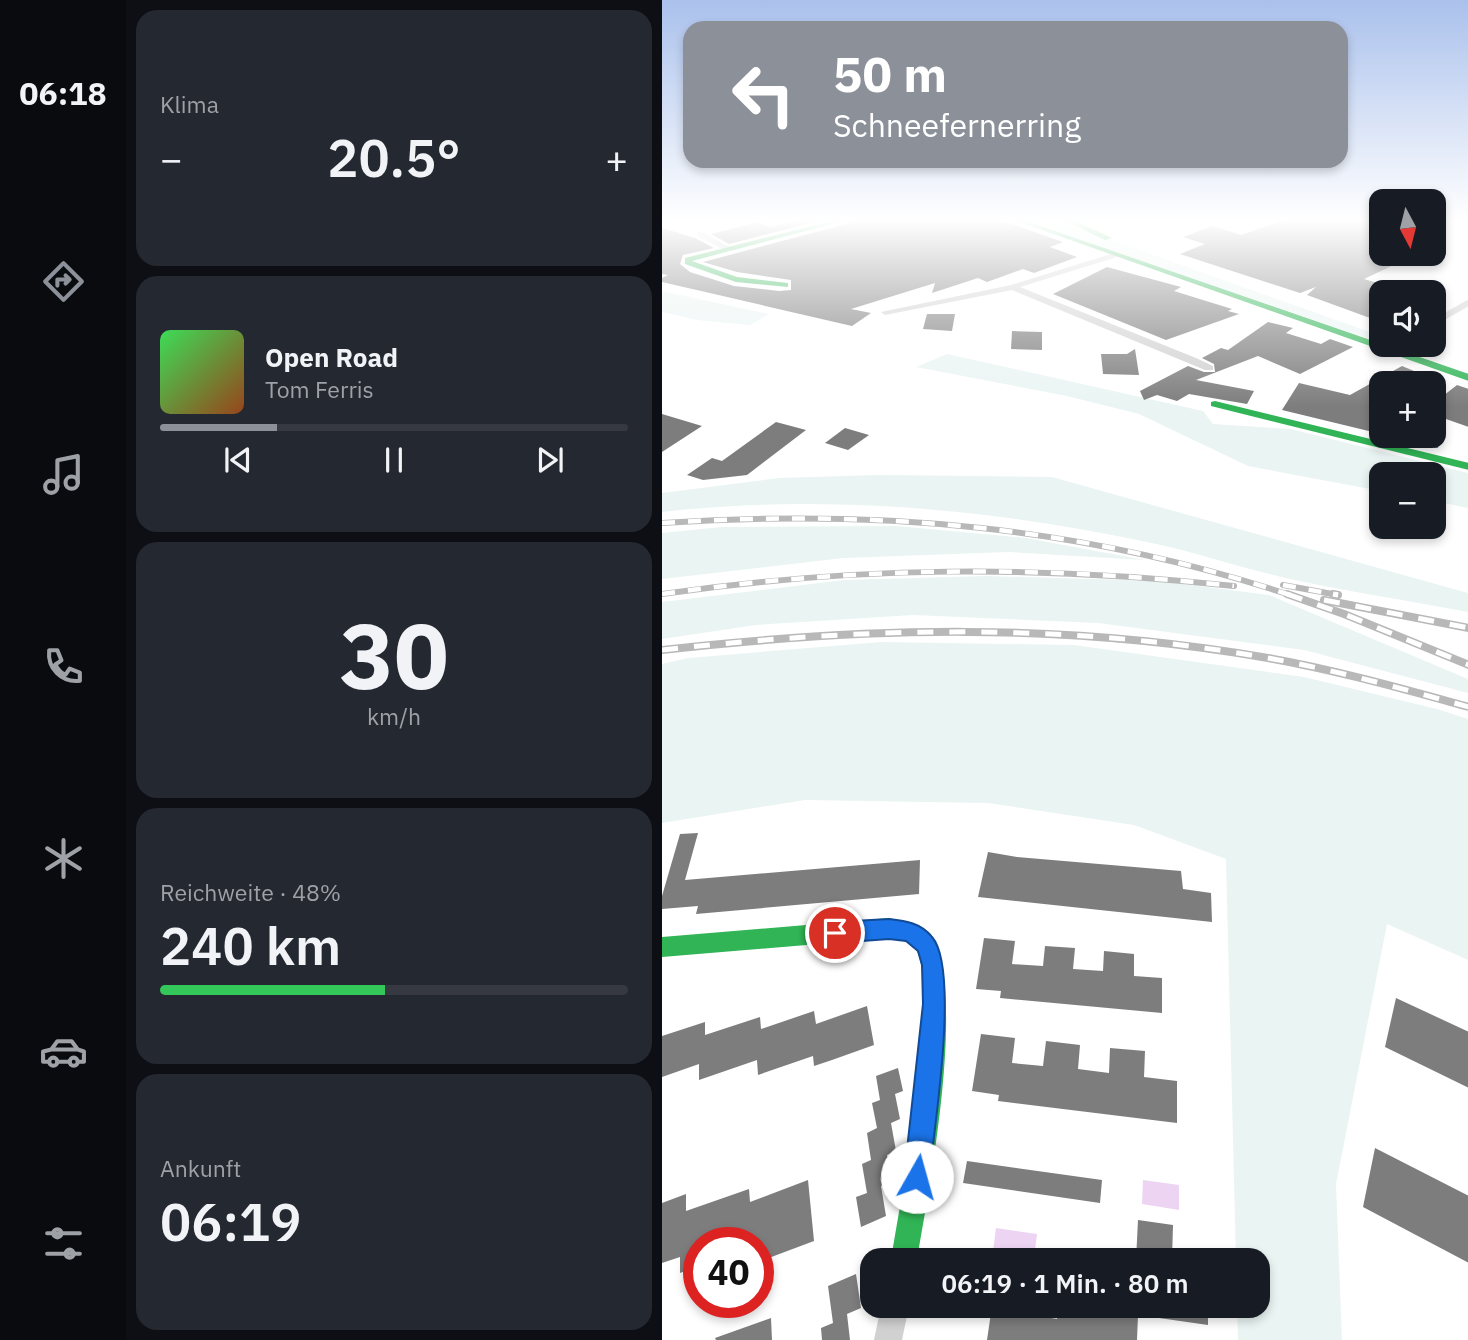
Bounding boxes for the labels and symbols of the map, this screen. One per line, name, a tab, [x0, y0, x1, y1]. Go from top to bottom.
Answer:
north arrow	[1369, 189, 1446, 266]
pin	[805, 903, 865, 963]
position arrow	[880, 1140, 954, 1214]
speed limit sign: 40	[683, 1227, 774, 1318]

